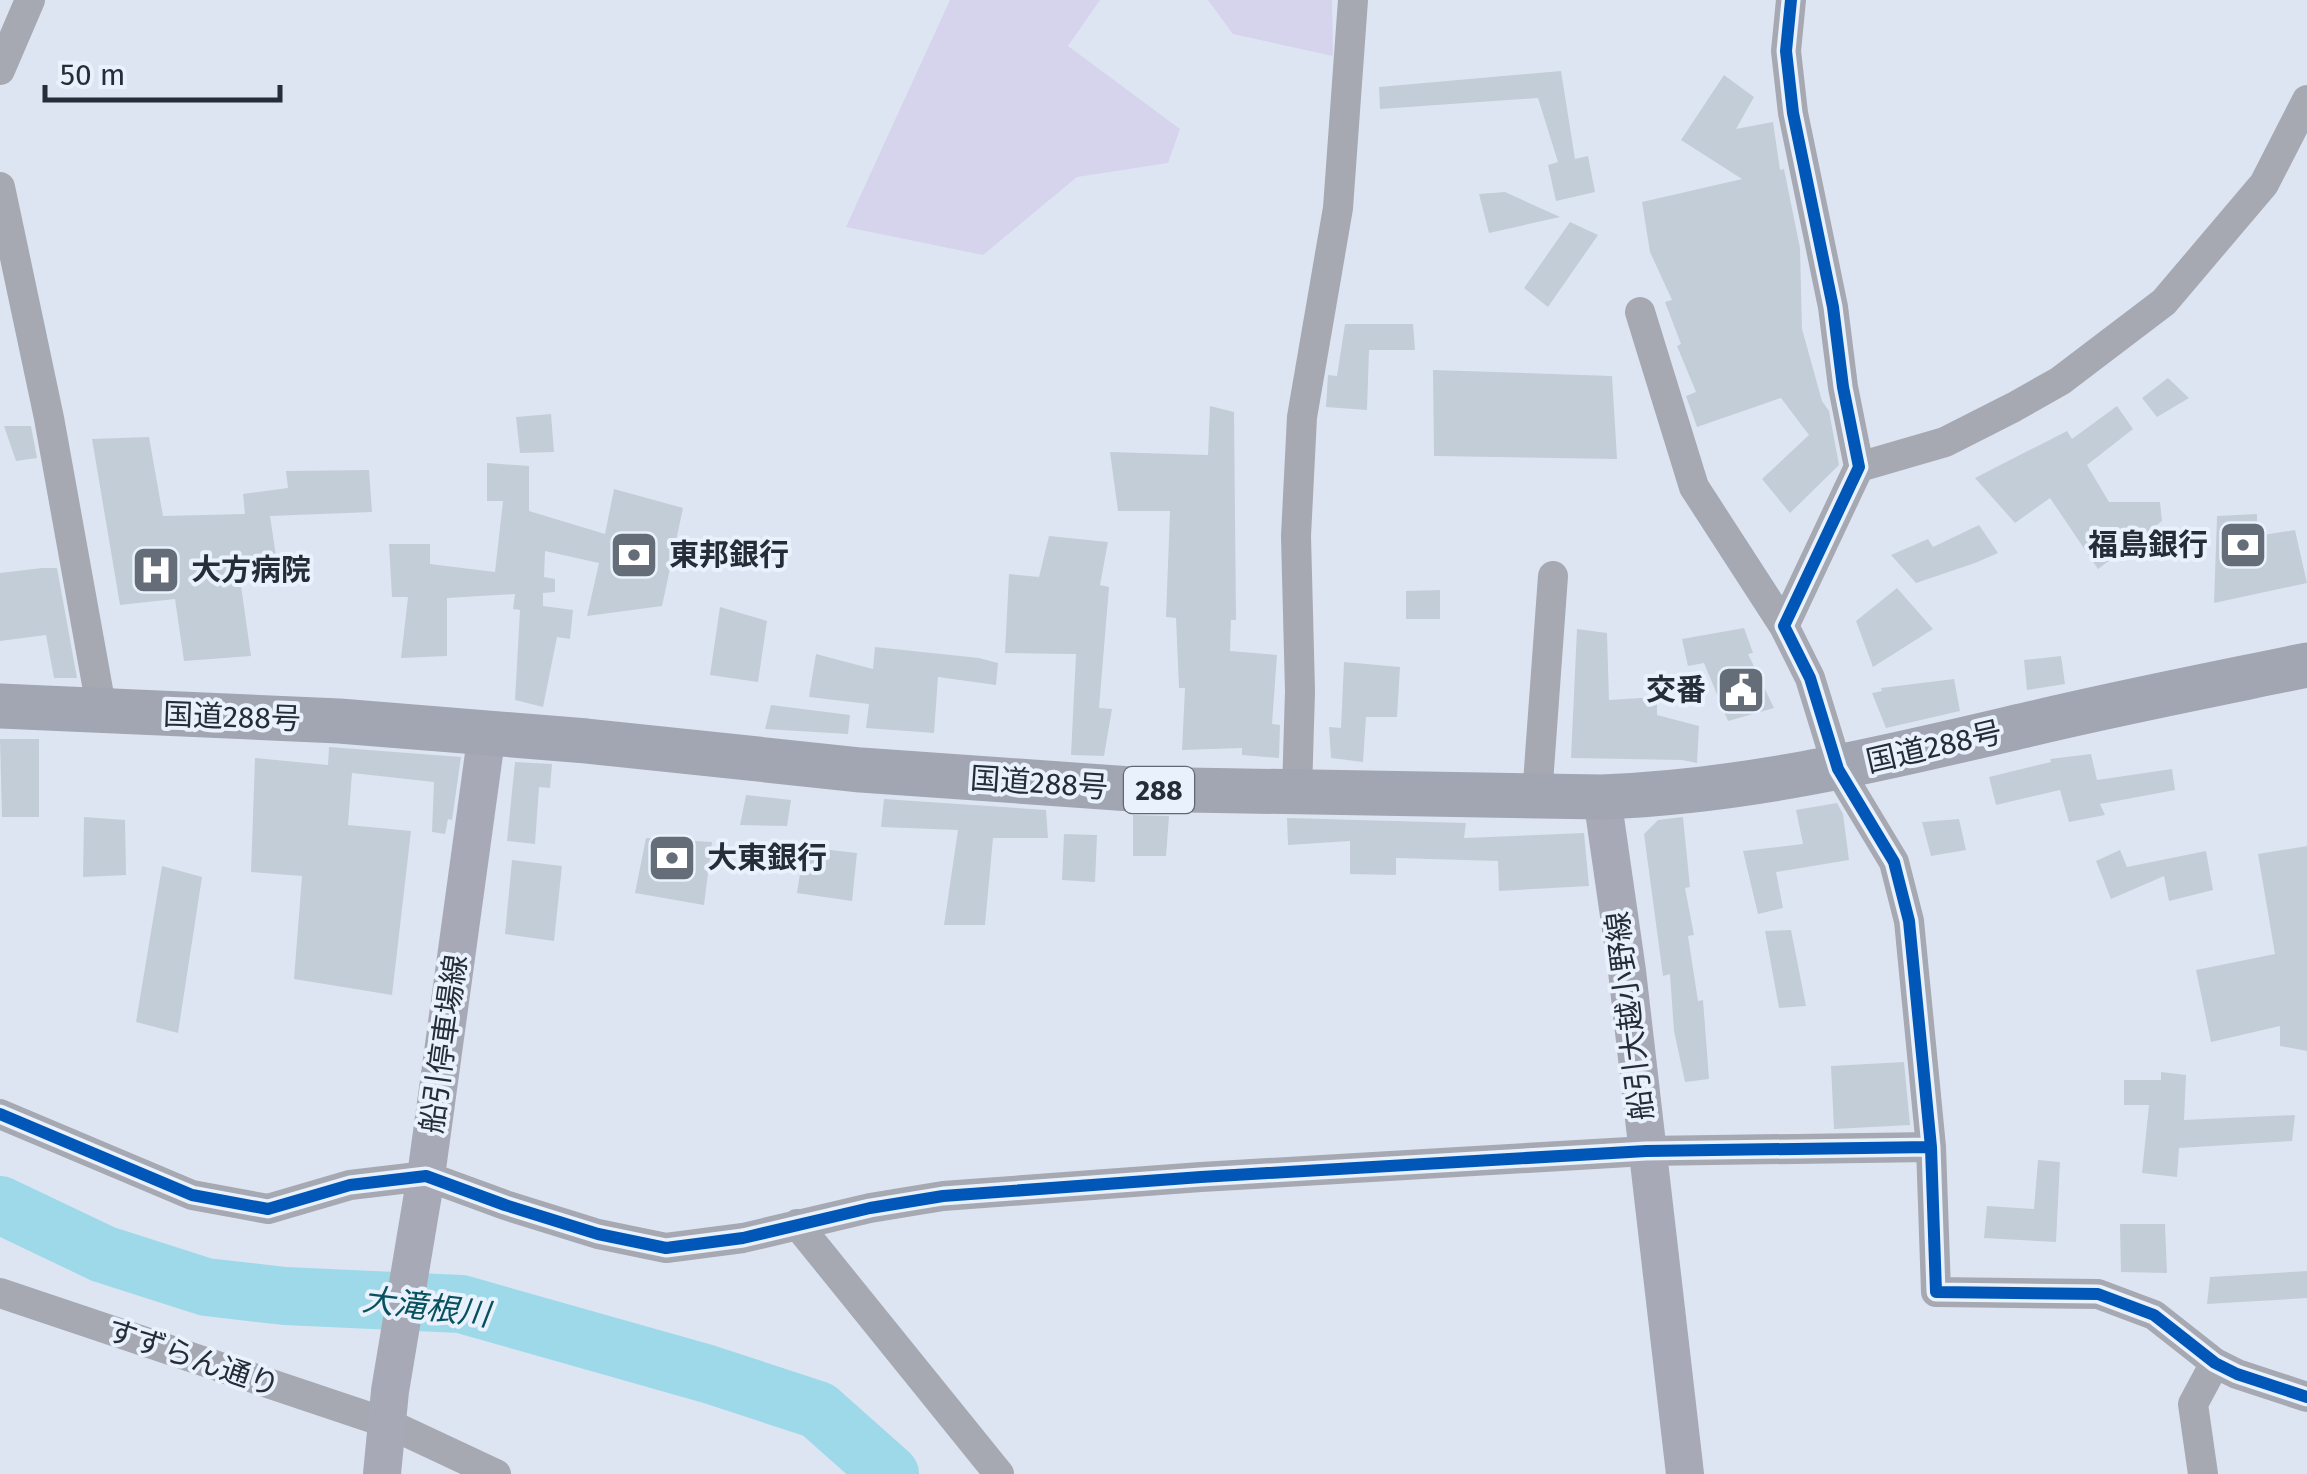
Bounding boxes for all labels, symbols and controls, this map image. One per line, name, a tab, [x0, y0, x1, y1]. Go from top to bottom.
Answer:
scale bar	[45, 40, 280, 102]
text: 50 m	[60, 57, 125, 93]
bank icon: 福島銀行	[2217, 519, 2269, 571]
place label: 福島銀行	[2088, 527, 2208, 563]
bank icon: 東邦銀行	[608, 529, 660, 581]
place label: 東邦銀行	[669, 537, 789, 573]
hospital icon: 大方病院	[130, 544, 182, 596]
place label: 大方病院	[191, 552, 311, 588]
public building icon: 交番	[1715, 664, 1767, 716]
place label: 交番	[1646, 672, 1706, 708]
street label: 国道288号	[162, 697, 302, 737]
street label: 国道288号	[1863, 714, 2005, 780]
street label: 国道288号	[969, 760, 1109, 806]
road number: 288	[1124, 767, 1194, 813]
bank icon: 大東銀行	[646, 832, 698, 884]
place label: 大東銀行	[707, 840, 827, 876]
street label: 船引大越小野線	[1599, 910, 1661, 1122]
street label: 船引停車場線	[414, 952, 474, 1136]
water label: 大滝根川	[360, 1280, 495, 1334]
street label: すずらん通り	[102, 1312, 284, 1404]

